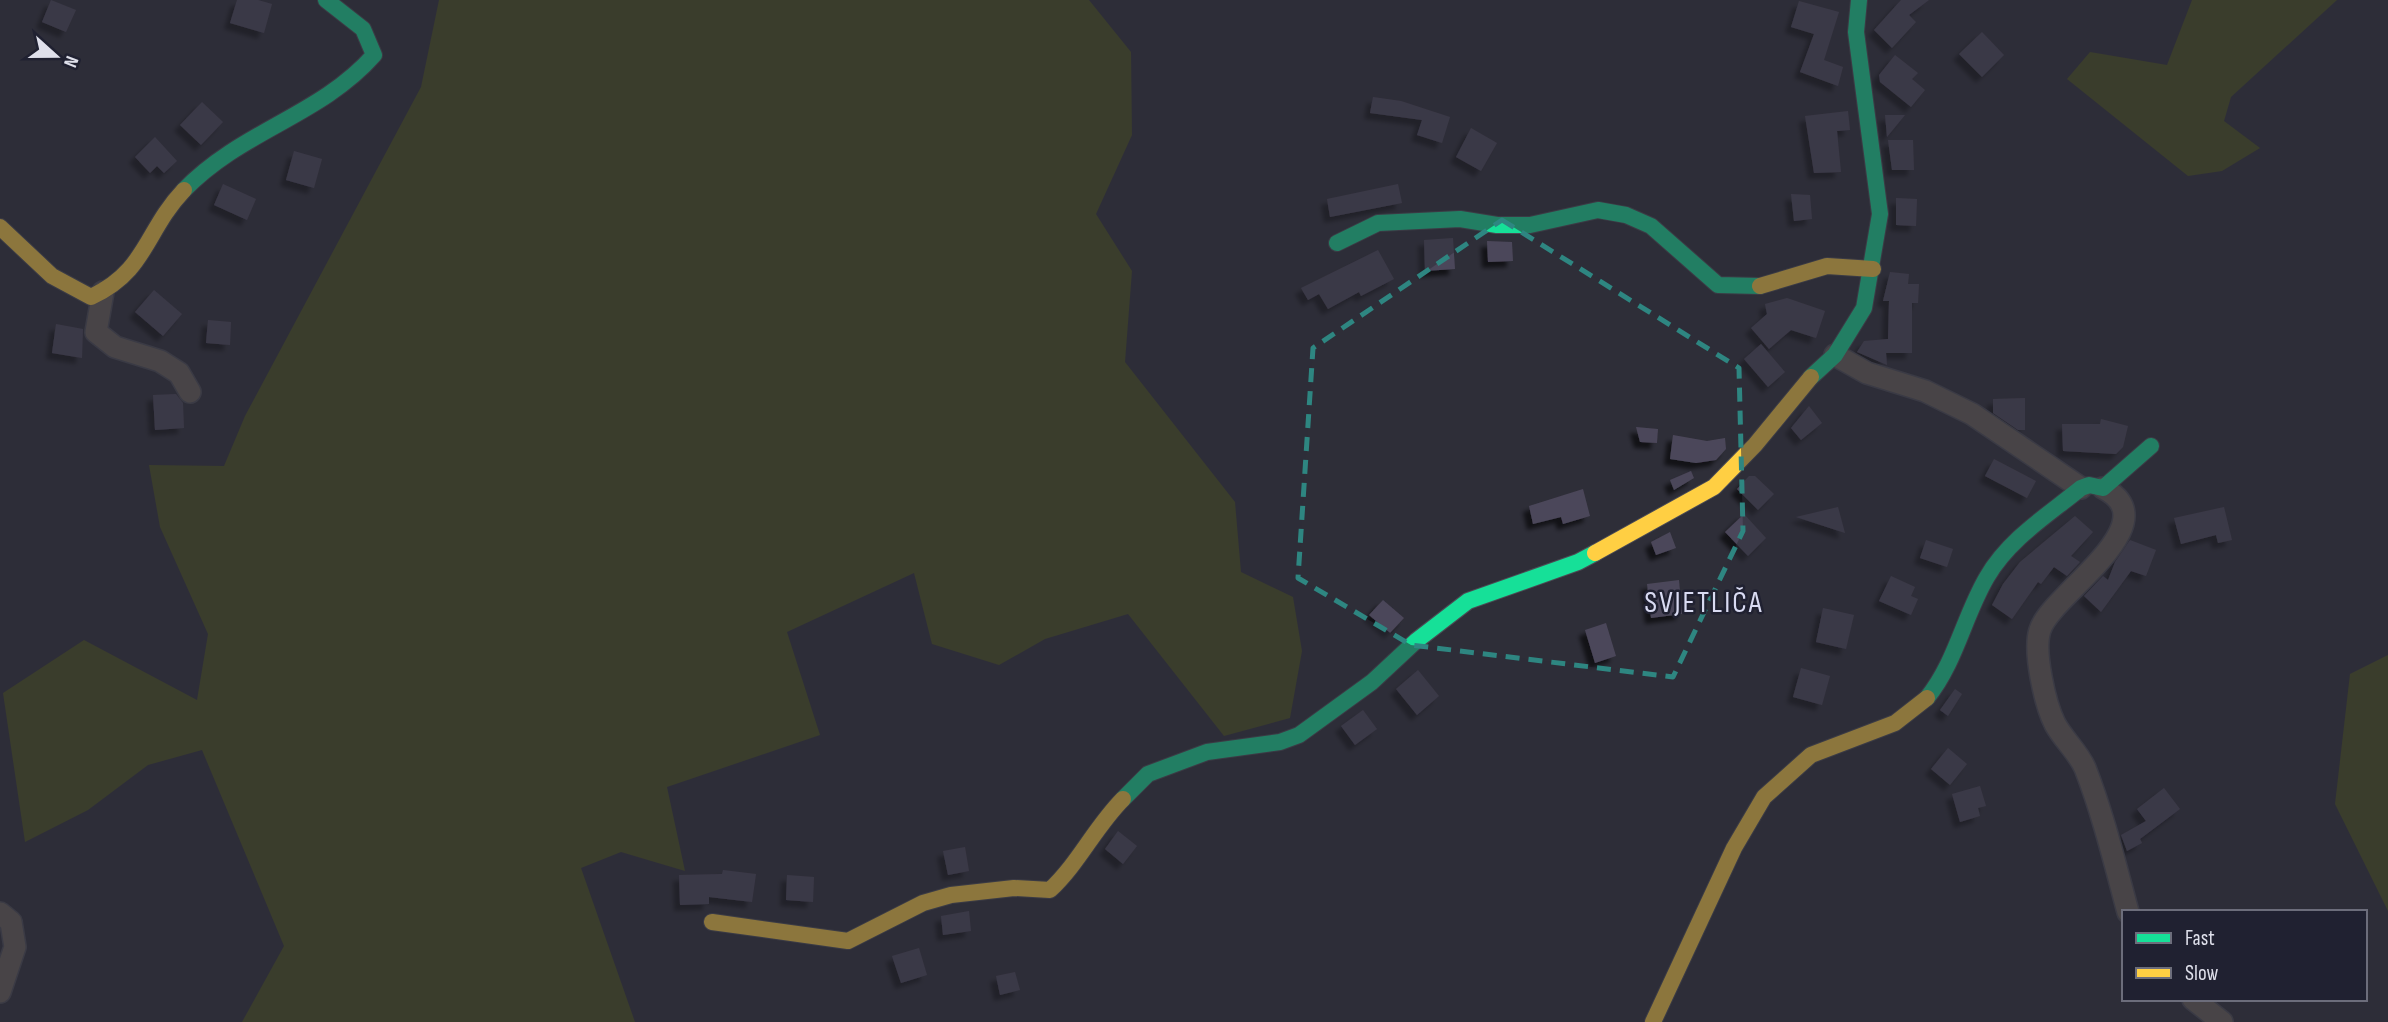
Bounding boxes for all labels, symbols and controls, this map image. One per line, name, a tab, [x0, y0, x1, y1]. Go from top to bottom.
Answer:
north arrow	[21, 21, 91, 91]
text: N	[58, 53, 83, 70]
district label: SVJETLIČA	[1644, 585, 1764, 621]
legend	[2122, 910, 2367, 1001]
text: Fast	[2185, 926, 2215, 951]
text: Slow	[2185, 961, 2219, 986]

